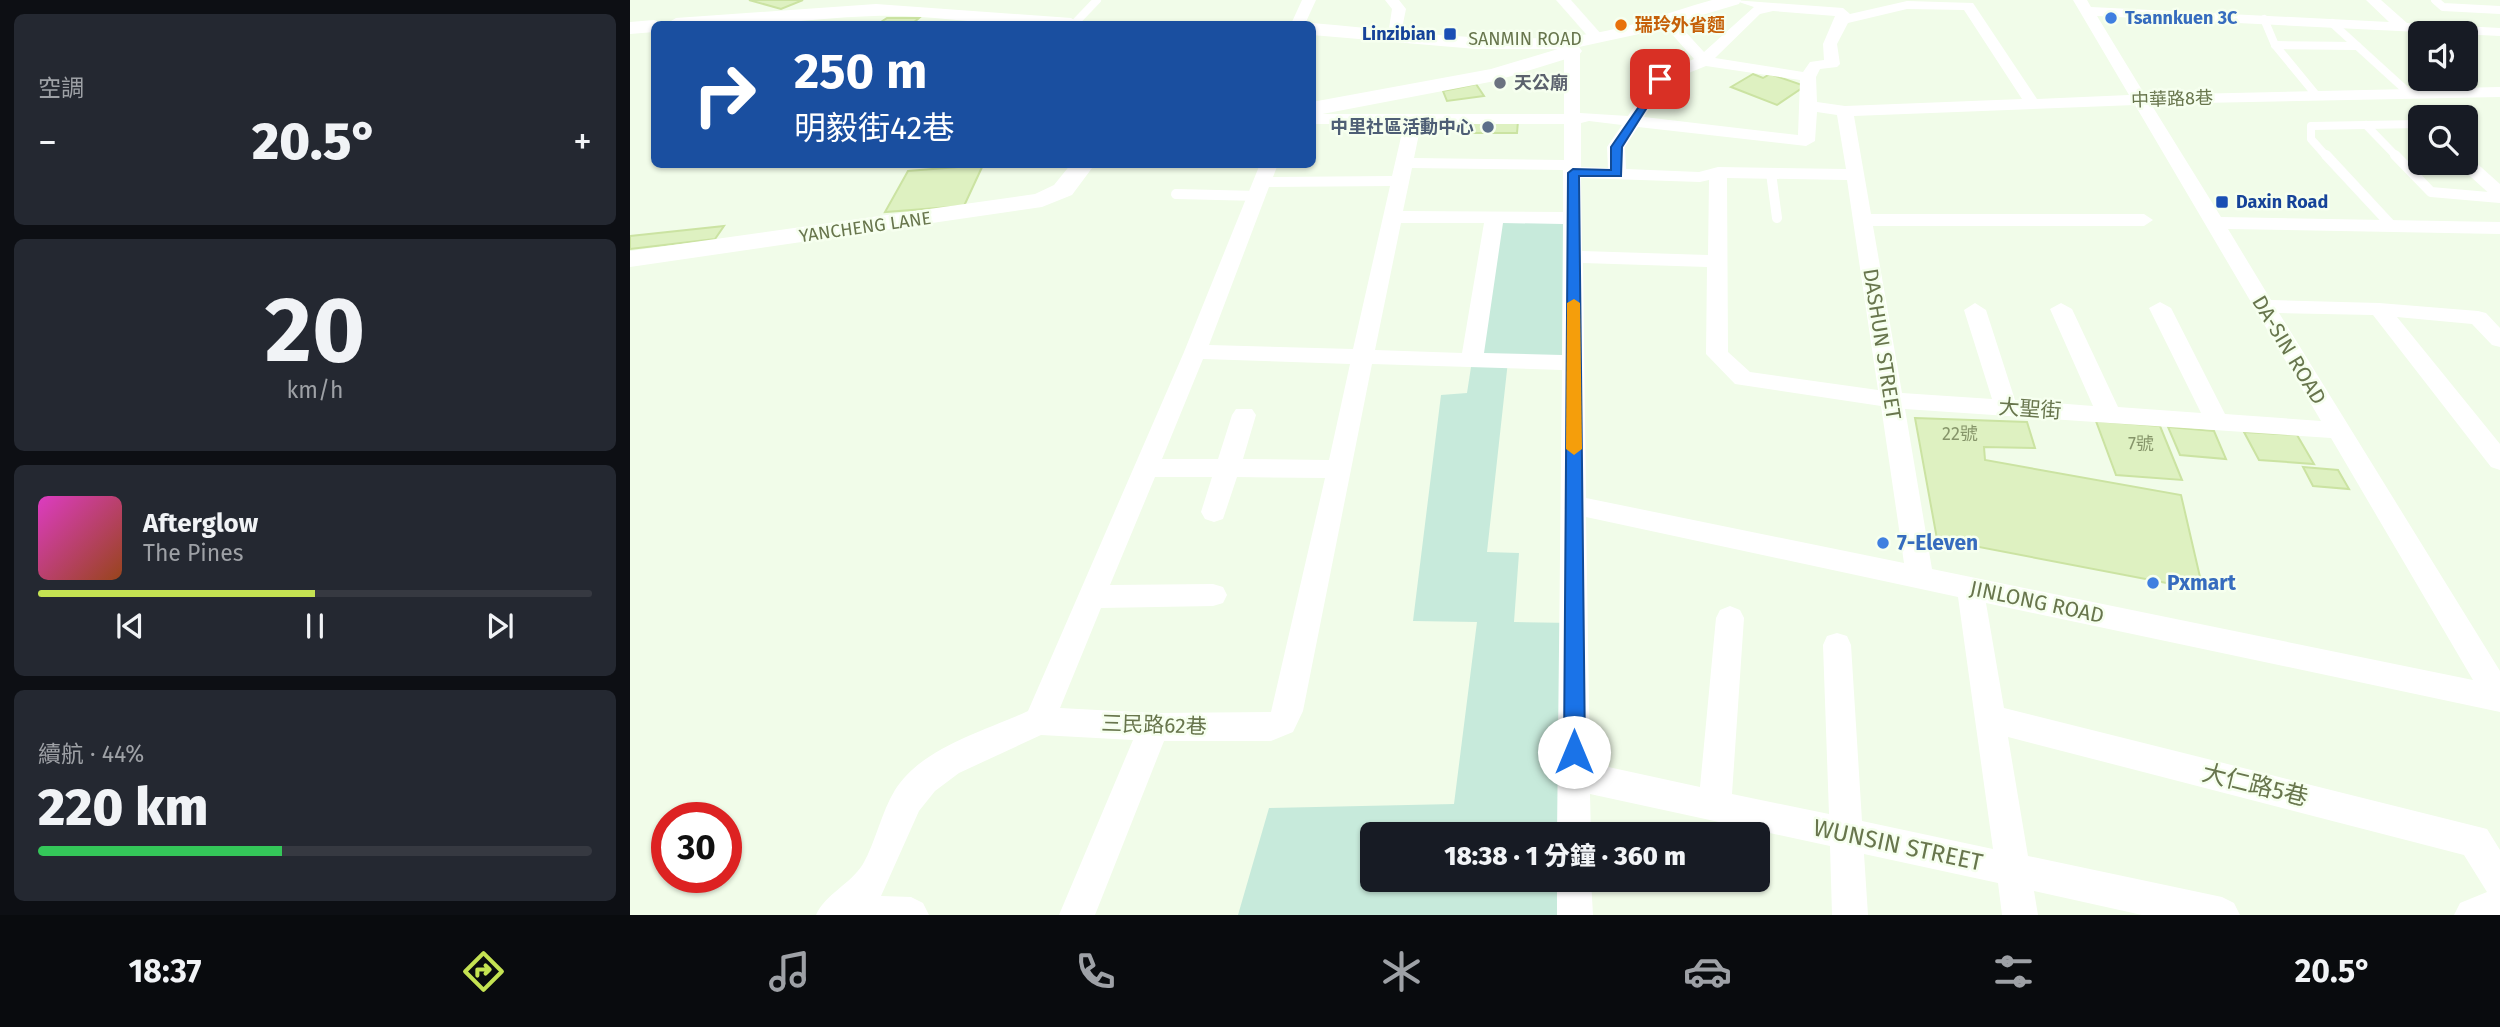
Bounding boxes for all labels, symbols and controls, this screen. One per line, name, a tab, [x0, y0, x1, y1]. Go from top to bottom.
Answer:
place label: Tsannkuen 3C	[2125, 7, 2238, 29]
marker: Tsannkuen 3C	[2103, 10, 2119, 26]
place label: 瑞玲外省麵	[1635, 14, 1725, 36]
marker: 瑞玲外省麵	[1613, 17, 1629, 33]
map controls	[2408, 21, 2478, 175]
button: sound	[2408, 21, 2478, 91]
place label: Linzibian	[1362, 23, 1436, 45]
marker: Linzibian	[1442, 26, 1458, 42]
street label: SANMIN ROAD	[1468, 28, 1582, 50]
text: 250 m	[794, 42, 927, 101]
icon: right	[679, 49, 770, 140]
pin	[1630, 49, 1690, 109]
icon: arrive	[1641, 60, 1679, 98]
place label: 天公廟	[1514, 72, 1568, 94]
text: 空調	[38, 74, 84, 102]
marker: 天公廟	[1492, 75, 1508, 91]
street label: 中華路8巷	[2131, 87, 2213, 111]
button: search	[2408, 105, 2478, 175]
text: 明毅街42巷	[794, 109, 954, 147]
text: 20.5°	[252, 110, 378, 173]
place label: 中里社區活動中心	[1330, 116, 1474, 138]
text: −	[38, 119, 57, 165]
text: +	[573, 119, 592, 165]
marker: 中里社區活動中心	[1480, 119, 1496, 135]
place label: Daxin Road	[2236, 191, 2328, 213]
marker: Daxin Road	[2214, 194, 2230, 210]
street label: YANCHENG LANE	[798, 207, 932, 247]
street label: DASHUN STREET	[1857, 267, 1907, 422]
text: 20	[265, 276, 365, 385]
street label: DA-SIN ROAD	[2246, 291, 2332, 409]
text: km/h	[287, 376, 343, 404]
street label: 大聖街	[1998, 394, 2062, 424]
house number: 22號	[1942, 423, 1978, 445]
house number: 7號	[2128, 433, 2154, 455]
text: Afterglow	[143, 508, 258, 539]
place label: 7-Eleven	[1897, 530, 1978, 556]
marker: 7-Eleven	[1875, 535, 1891, 551]
text: The Pines	[143, 539, 244, 567]
place label: Pxmart	[2167, 570, 2237, 596]
street label: JINLONG ROAD	[1968, 575, 2106, 629]
marker: Pxmart	[2145, 575, 2161, 591]
icon: previous	[111, 607, 149, 645]
icon: pause	[296, 607, 334, 645]
icon: next	[481, 607, 519, 645]
street label: 三民路62巷	[1101, 710, 1207, 740]
position arrow	[1537, 715, 1611, 789]
text: 續航 · 44%	[38, 740, 144, 768]
street label: 大仁路5巷	[2199, 758, 2311, 812]
text: 220 km	[38, 776, 208, 839]
speed limit sign: 30	[651, 802, 742, 893]
street label: WUNSIN STREET	[1811, 813, 1986, 877]
text: 18:38 · 1 分鐘 · 360 m	[1444, 841, 1686, 872]
icon: directions	[459, 947, 508, 996]
icon: music	[765, 947, 814, 996]
icon: phone	[1071, 947, 1120, 996]
icon: climate	[1377, 947, 1426, 996]
icon: car	[1683, 947, 1732, 996]
icon: filters	[1989, 947, 2038, 996]
text: 18:37	[129, 952, 202, 990]
text: 20.5°	[2295, 952, 2371, 990]

